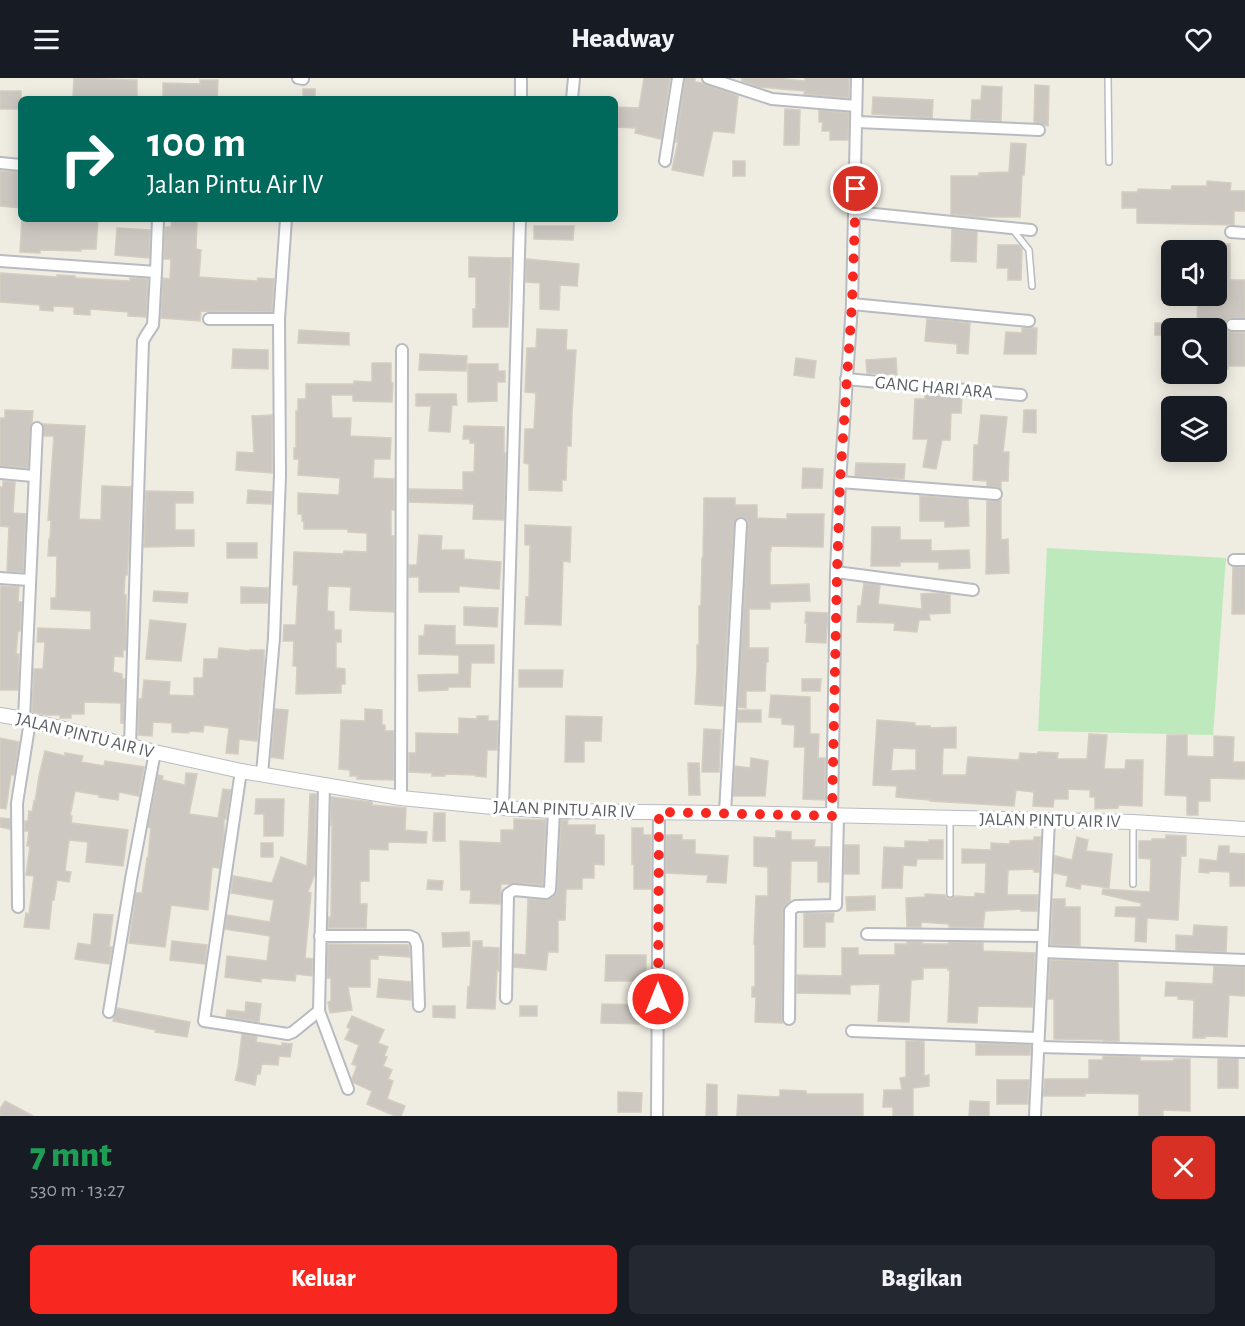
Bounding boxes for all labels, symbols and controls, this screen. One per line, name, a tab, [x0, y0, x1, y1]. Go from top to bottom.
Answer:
icon: menu	[30, 23, 63, 56]
icon: heart	[1182, 23, 1215, 56]
text: Headway	[571, 25, 674, 52]
icon: right	[48, 120, 126, 198]
text: 100 m	[147, 122, 246, 164]
pin	[830, 163, 881, 214]
text: Jalan Pintu Air IV	[147, 171, 323, 198]
icon: arrive	[839, 172, 872, 205]
map controls	[1161, 240, 1227, 462]
button: sound	[1161, 240, 1227, 306]
button: search	[1161, 318, 1227, 384]
street label: GANG HARI ARA	[874, 374, 994, 402]
button: layers	[1161, 396, 1227, 462]
street label: JALAN PINTU AIR IV	[14, 710, 156, 762]
street label: JALAN PINTU AIR IV	[493, 799, 636, 821]
street label: JALAN PINTU AIR IV	[979, 811, 1122, 831]
position arrow	[626, 967, 690, 1031]
button: close	[1152, 1136, 1215, 1199]
text: 7 mnt	[30, 1137, 112, 1173]
text: 530 m · 13:27	[30, 1180, 125, 1200]
button: Keluar	[30, 1245, 617, 1314]
button: Bagikan	[629, 1245, 1215, 1314]

